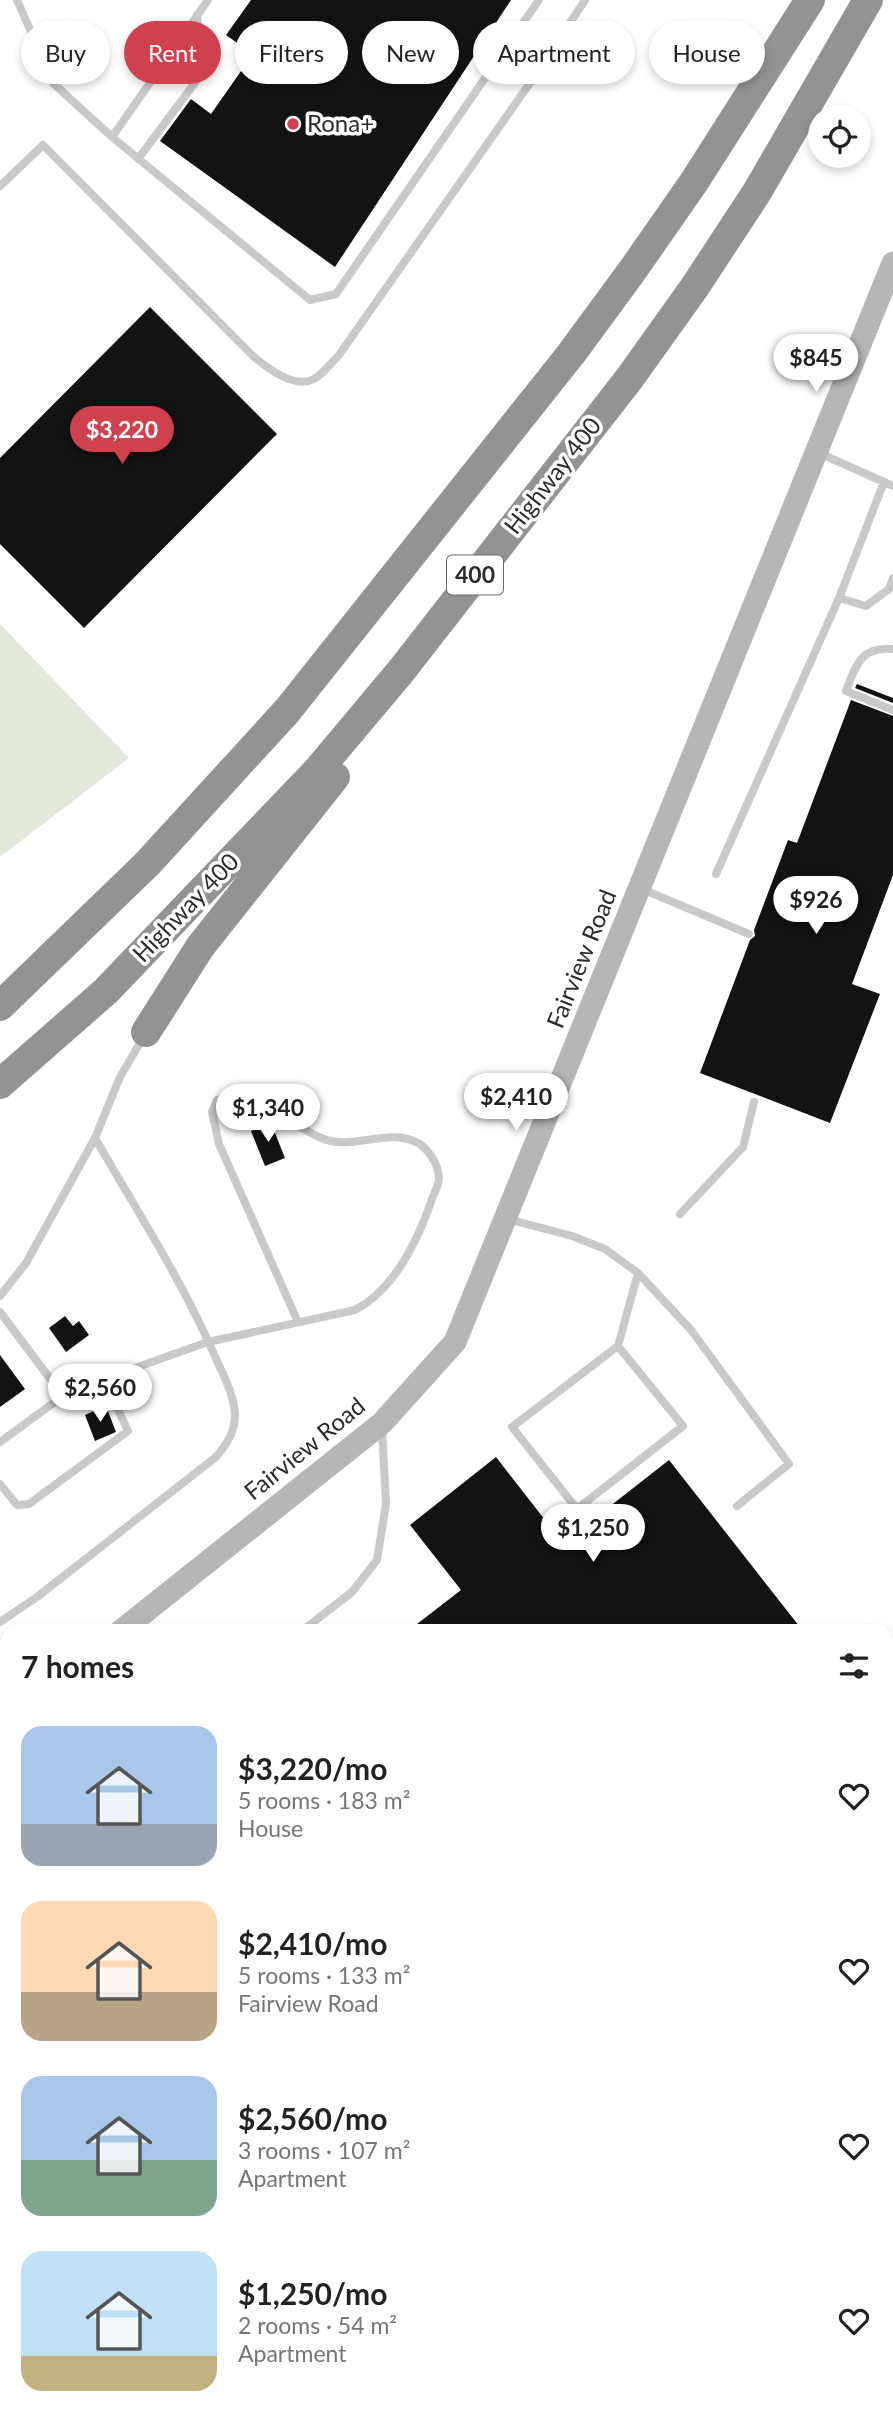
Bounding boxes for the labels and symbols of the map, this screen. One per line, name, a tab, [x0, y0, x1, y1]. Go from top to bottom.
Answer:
place label: Rona+	[307, 108, 374, 137]
marker: Rona+	[285, 116, 301, 132]
pin: $845	[775, 334, 857, 394]
pin: $3,220	[65, 406, 179, 466]
street label: Highway 400	[497, 411, 606, 539]
road number: 400	[447, 555, 503, 594]
street label: Highway 400	[126, 847, 244, 967]
pin: $926	[775, 876, 857, 936]
street label: Fairview Road	[540, 885, 622, 1032]
pin: $2,410	[459, 1074, 573, 1133]
pin: $1,340	[211, 1084, 325, 1144]
pin: $2,560	[43, 1364, 157, 1424]
street label: Fairview Road	[238, 1390, 370, 1505]
pin: $1,250	[536, 1504, 650, 1564]

